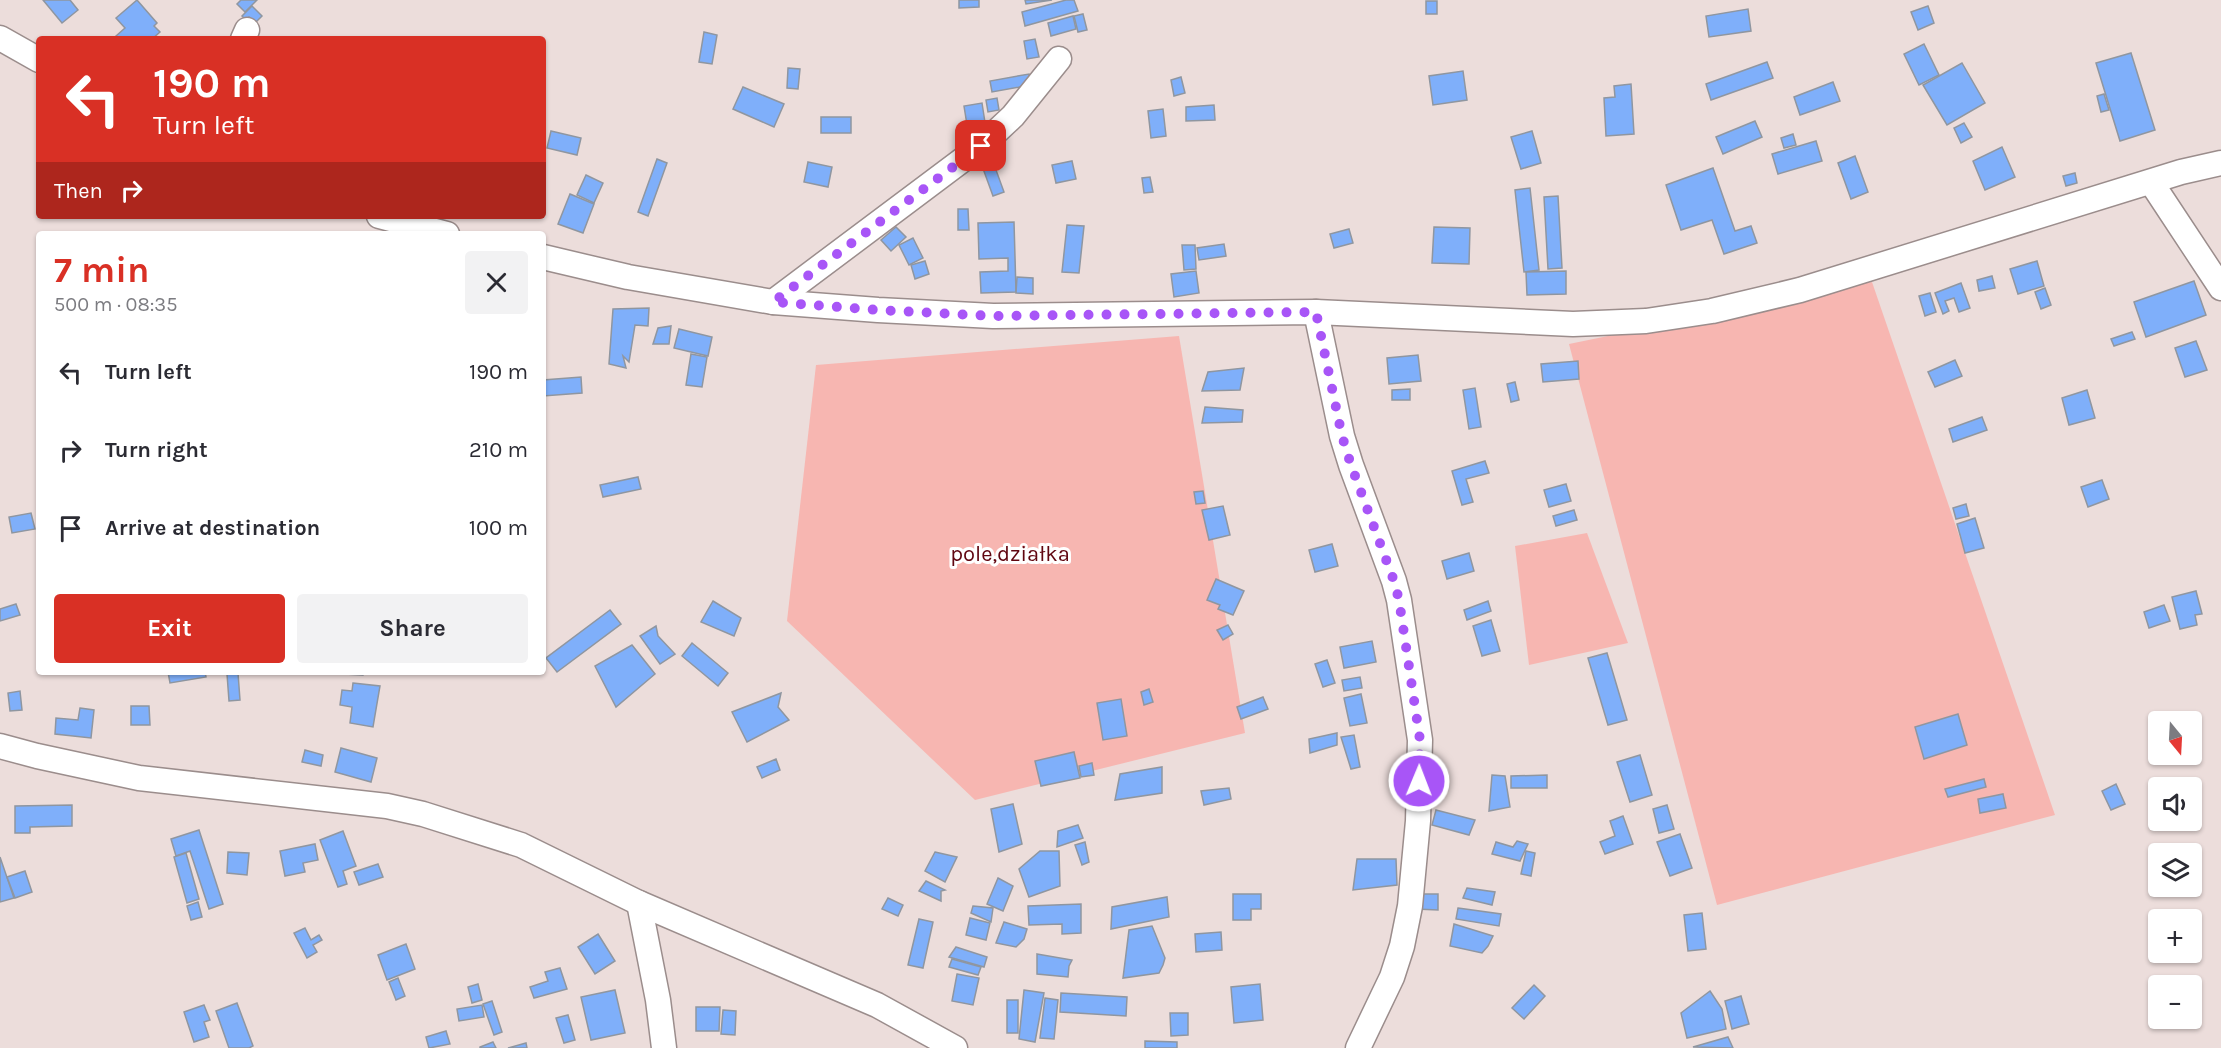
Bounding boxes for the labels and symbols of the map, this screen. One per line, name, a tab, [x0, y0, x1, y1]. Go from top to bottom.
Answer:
pin	[955, 120, 1006, 171]
park label: pole,działka	[950, 541, 1070, 567]
north arrow	[2148, 711, 2202, 765]
position arrow	[1387, 749, 1451, 813]

